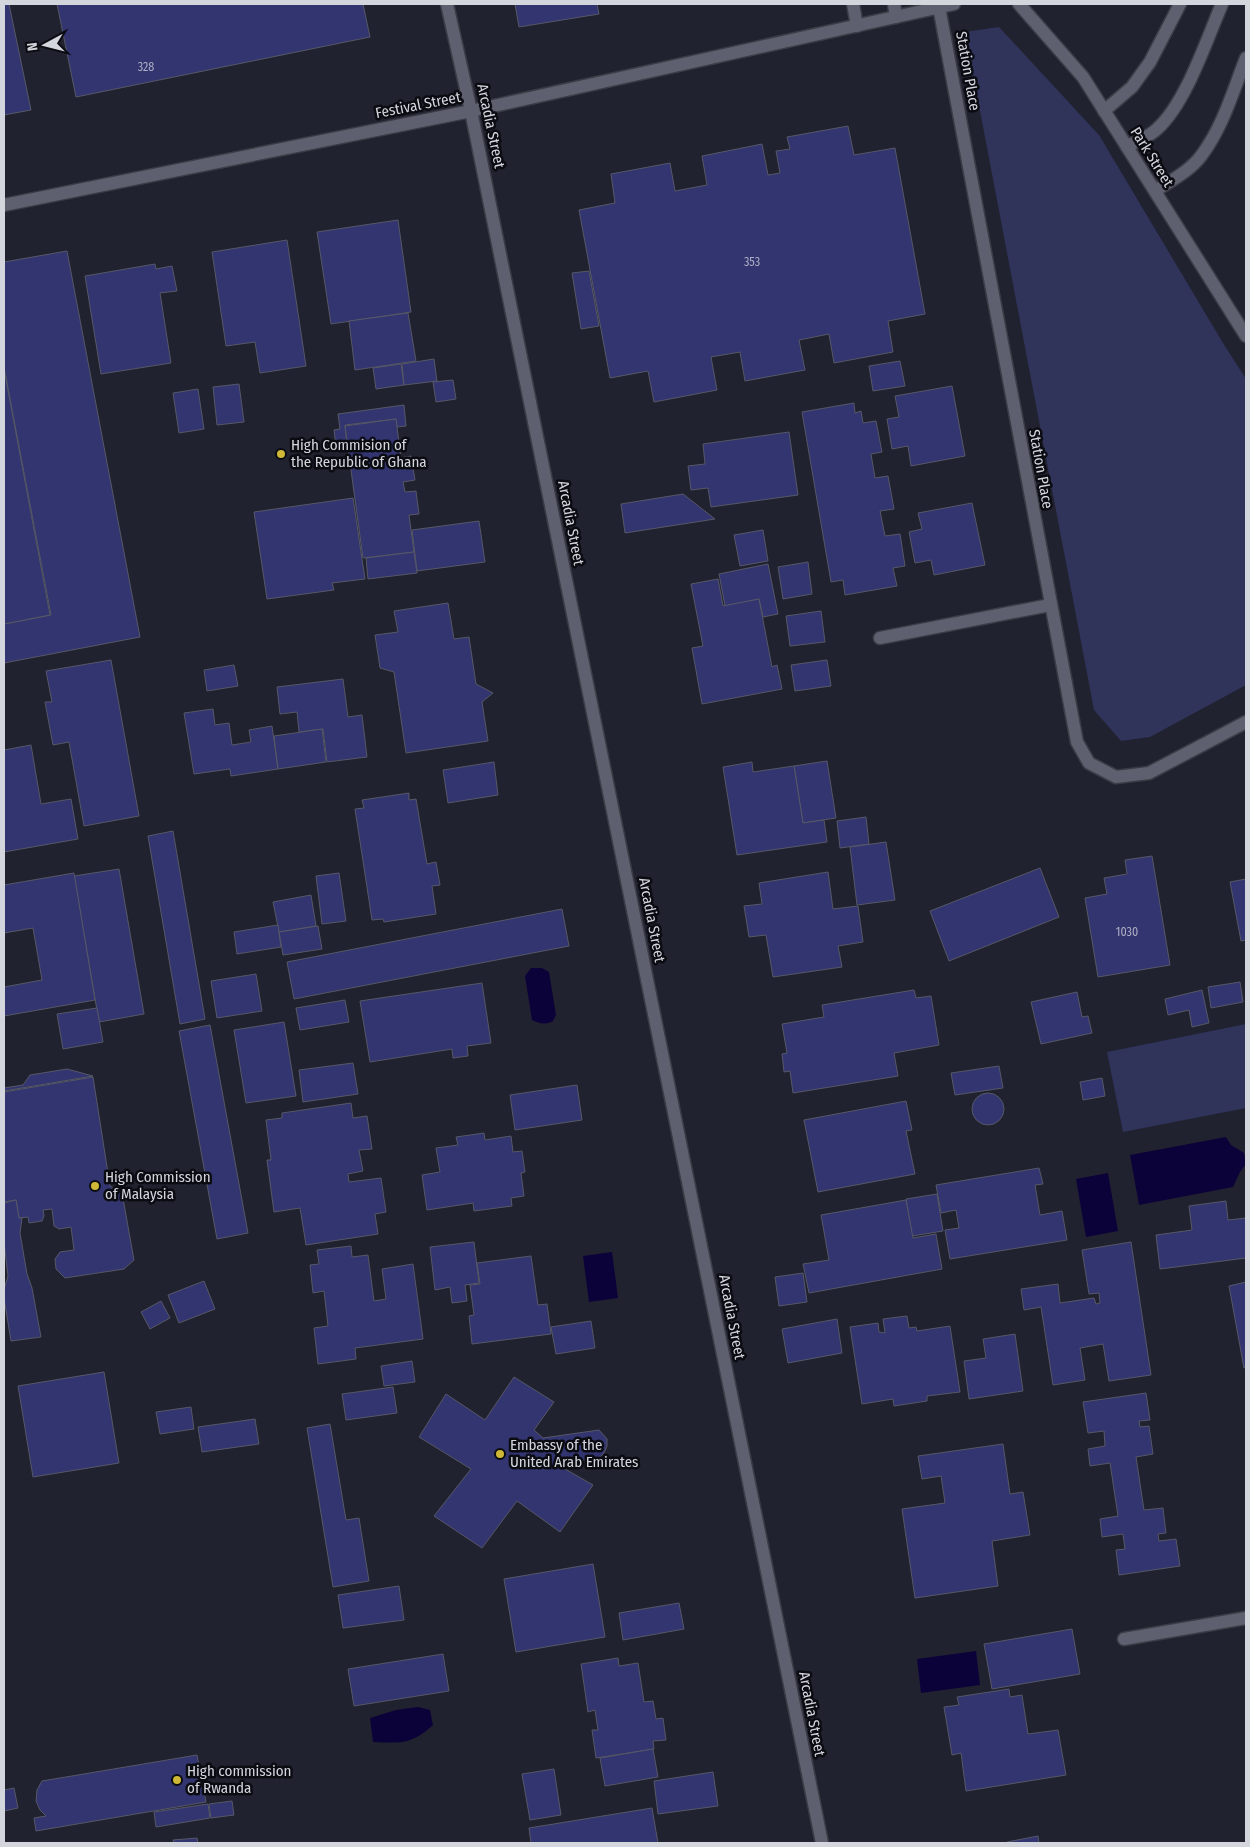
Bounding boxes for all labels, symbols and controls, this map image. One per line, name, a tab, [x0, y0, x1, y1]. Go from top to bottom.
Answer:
north arrow	[20, 20, 70, 70]
street label: Station Place	[952, 30, 984, 112]
text: N	[24, 41, 42, 52]
house number: 328	[138, 60, 154, 74]
street label: Arcadia Street	[473, 82, 509, 170]
street label: Festival Street	[374, 88, 462, 122]
street label: Park Street	[1127, 124, 1177, 190]
house number: 353	[744, 255, 760, 269]
street label: Station Place	[1025, 428, 1057, 510]
place label: High Commision of the Republic of Ghana	[291, 436, 427, 471]
marker: High Commision of the Republic of Ghana	[275, 448, 287, 460]
street label: Arcadia Street	[554, 479, 588, 567]
street label: Arcadia Street	[635, 876, 669, 964]
house number: 1030	[1116, 925, 1138, 939]
place label: High Commission of Malaysia	[105, 1168, 211, 1203]
marker: High Commission of Malaysia	[89, 1180, 101, 1192]
street label: Arcadia Street	[715, 1273, 749, 1361]
place label: Embassy of the United Arab Emirates	[510, 1436, 639, 1471]
marker: Embassy of the United Arab Emirates	[494, 1448, 506, 1460]
street label: Arcadia Street	[795, 1670, 829, 1758]
place label: High commission of Rwanda	[187, 1762, 291, 1797]
marker: High commission of Rwanda	[171, 1774, 183, 1786]

